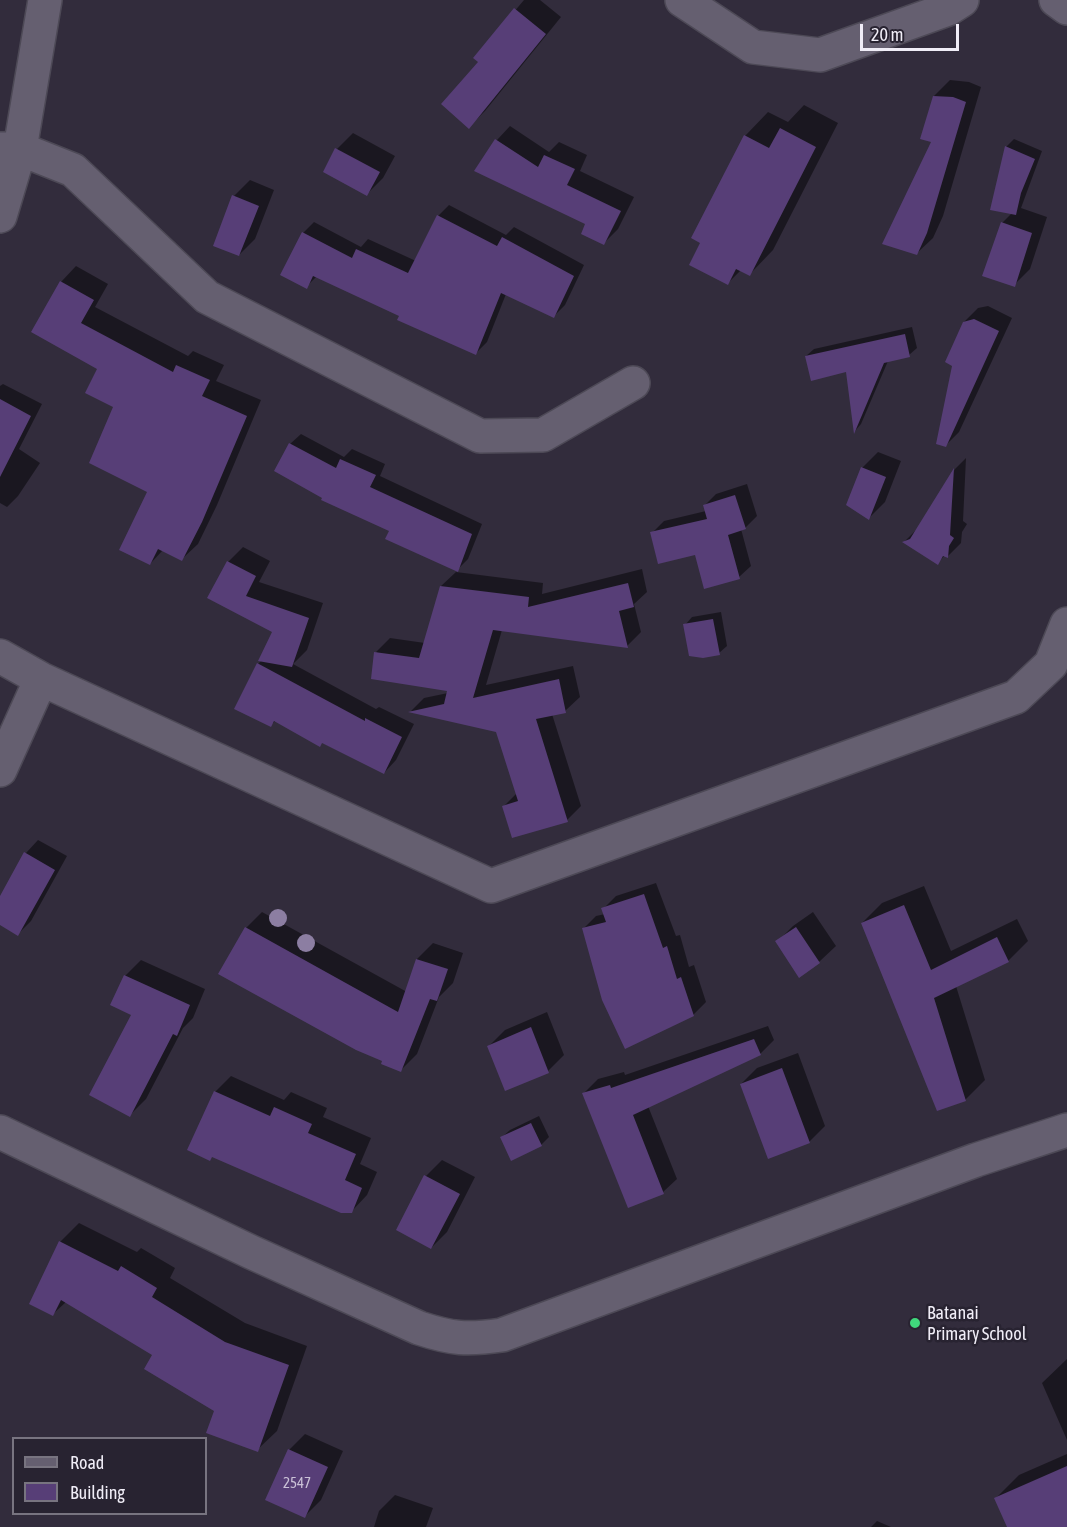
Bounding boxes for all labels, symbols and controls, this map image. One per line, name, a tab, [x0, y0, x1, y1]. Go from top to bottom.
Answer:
scale bar	[863, 12, 962, 50]
text: 20 m	[871, 24, 903, 45]
place label: Batanai Primary School	[927, 1302, 1026, 1344]
marker: Batanai Primary School	[908, 1316, 922, 1330]
legend	[12, 1437, 207, 1515]
text: Road	[70, 1452, 104, 1473]
house number: 2547	[283, 1474, 311, 1492]
text: Building	[70, 1482, 125, 1503]

